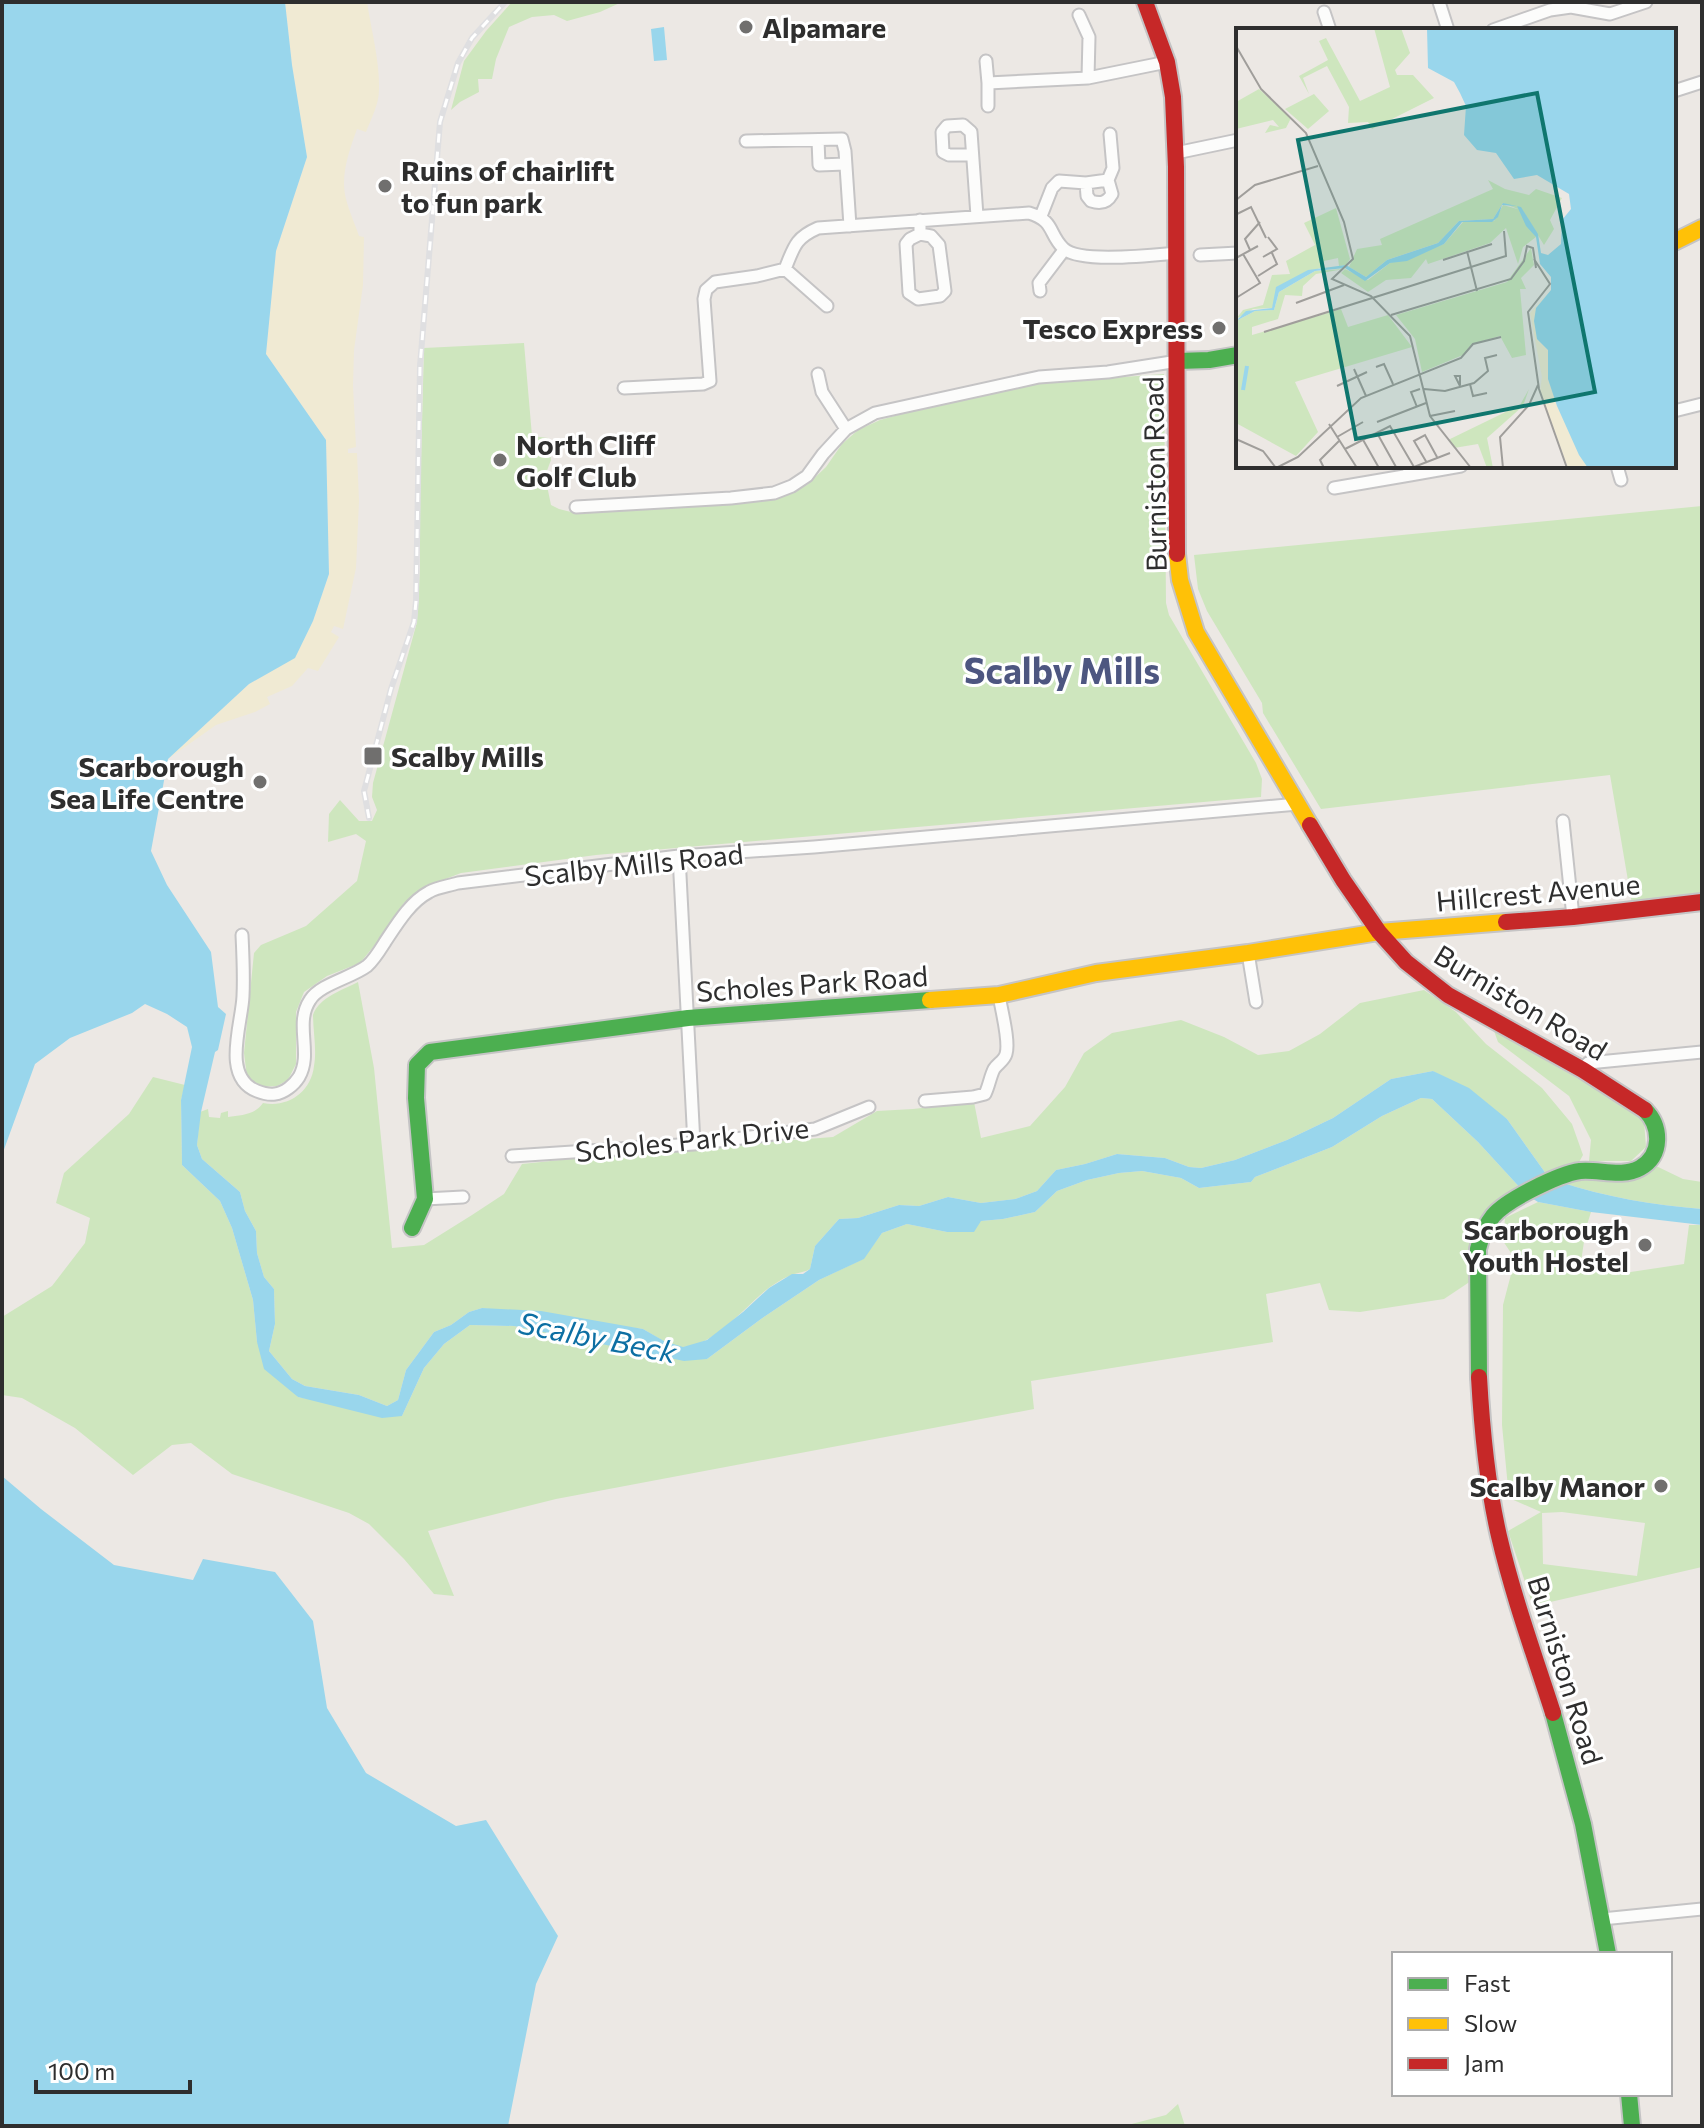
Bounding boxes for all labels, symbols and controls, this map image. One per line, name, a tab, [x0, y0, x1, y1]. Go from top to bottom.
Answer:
place label: Alpamare	[762, 10, 886, 44]
marker: Alpamare	[737, 18, 755, 36]
inset map	[1236, 28, 1676, 468]
place label: Ruins of chairlift to fun park	[401, 153, 615, 219]
marker: Ruins of chairlift to fun park	[376, 177, 394, 195]
place label: Tesco Express	[1022, 311, 1203, 345]
marker: Tesco Express	[1210, 319, 1228, 337]
street label: Burniston Road	[1135, 376, 1173, 572]
place label: North Cliff Golf Club	[516, 427, 656, 493]
marker: North Cliff Golf Club	[491, 451, 509, 469]
district label: Scalby Mills	[964, 647, 1160, 691]
place label: Scalby Mills	[391, 739, 544, 773]
marker: Scalby Mills	[362, 745, 384, 767]
place label: Scarborough Sea Life Centre	[49, 749, 244, 815]
marker: Scarborough Sea Life Centre	[251, 773, 269, 791]
street label: Scalby Mills Road	[523, 836, 745, 892]
street label: Hillcrest Avenue	[1435, 866, 1641, 918]
street label: Burniston Road	[1428, 937, 1614, 1067]
street label: Scholes Park Road	[695, 958, 929, 1008]
street label: Scholes Park Drive	[574, 1110, 810, 1168]
place label: Scarborough Youth Hostel	[1462, 1212, 1629, 1278]
marker: Scarborough Youth Hostel	[1636, 1236, 1654, 1254]
water label: Scalby Beck	[516, 1303, 681, 1370]
place label: Scalby Manor	[1469, 1469, 1645, 1503]
marker: Scalby Manor	[1652, 1477, 1670, 1495]
street label: Burniston Road	[1521, 1571, 1611, 1769]
legend	[1392, 1952, 1672, 2096]
text: Fast	[1464, 1968, 1511, 1997]
text: Slow	[1464, 2008, 1517, 2037]
scale bar	[36, 2044, 190, 2094]
text: Jam	[1464, 2048, 1504, 2077]
text: 100 m	[48, 2056, 115, 2085]

